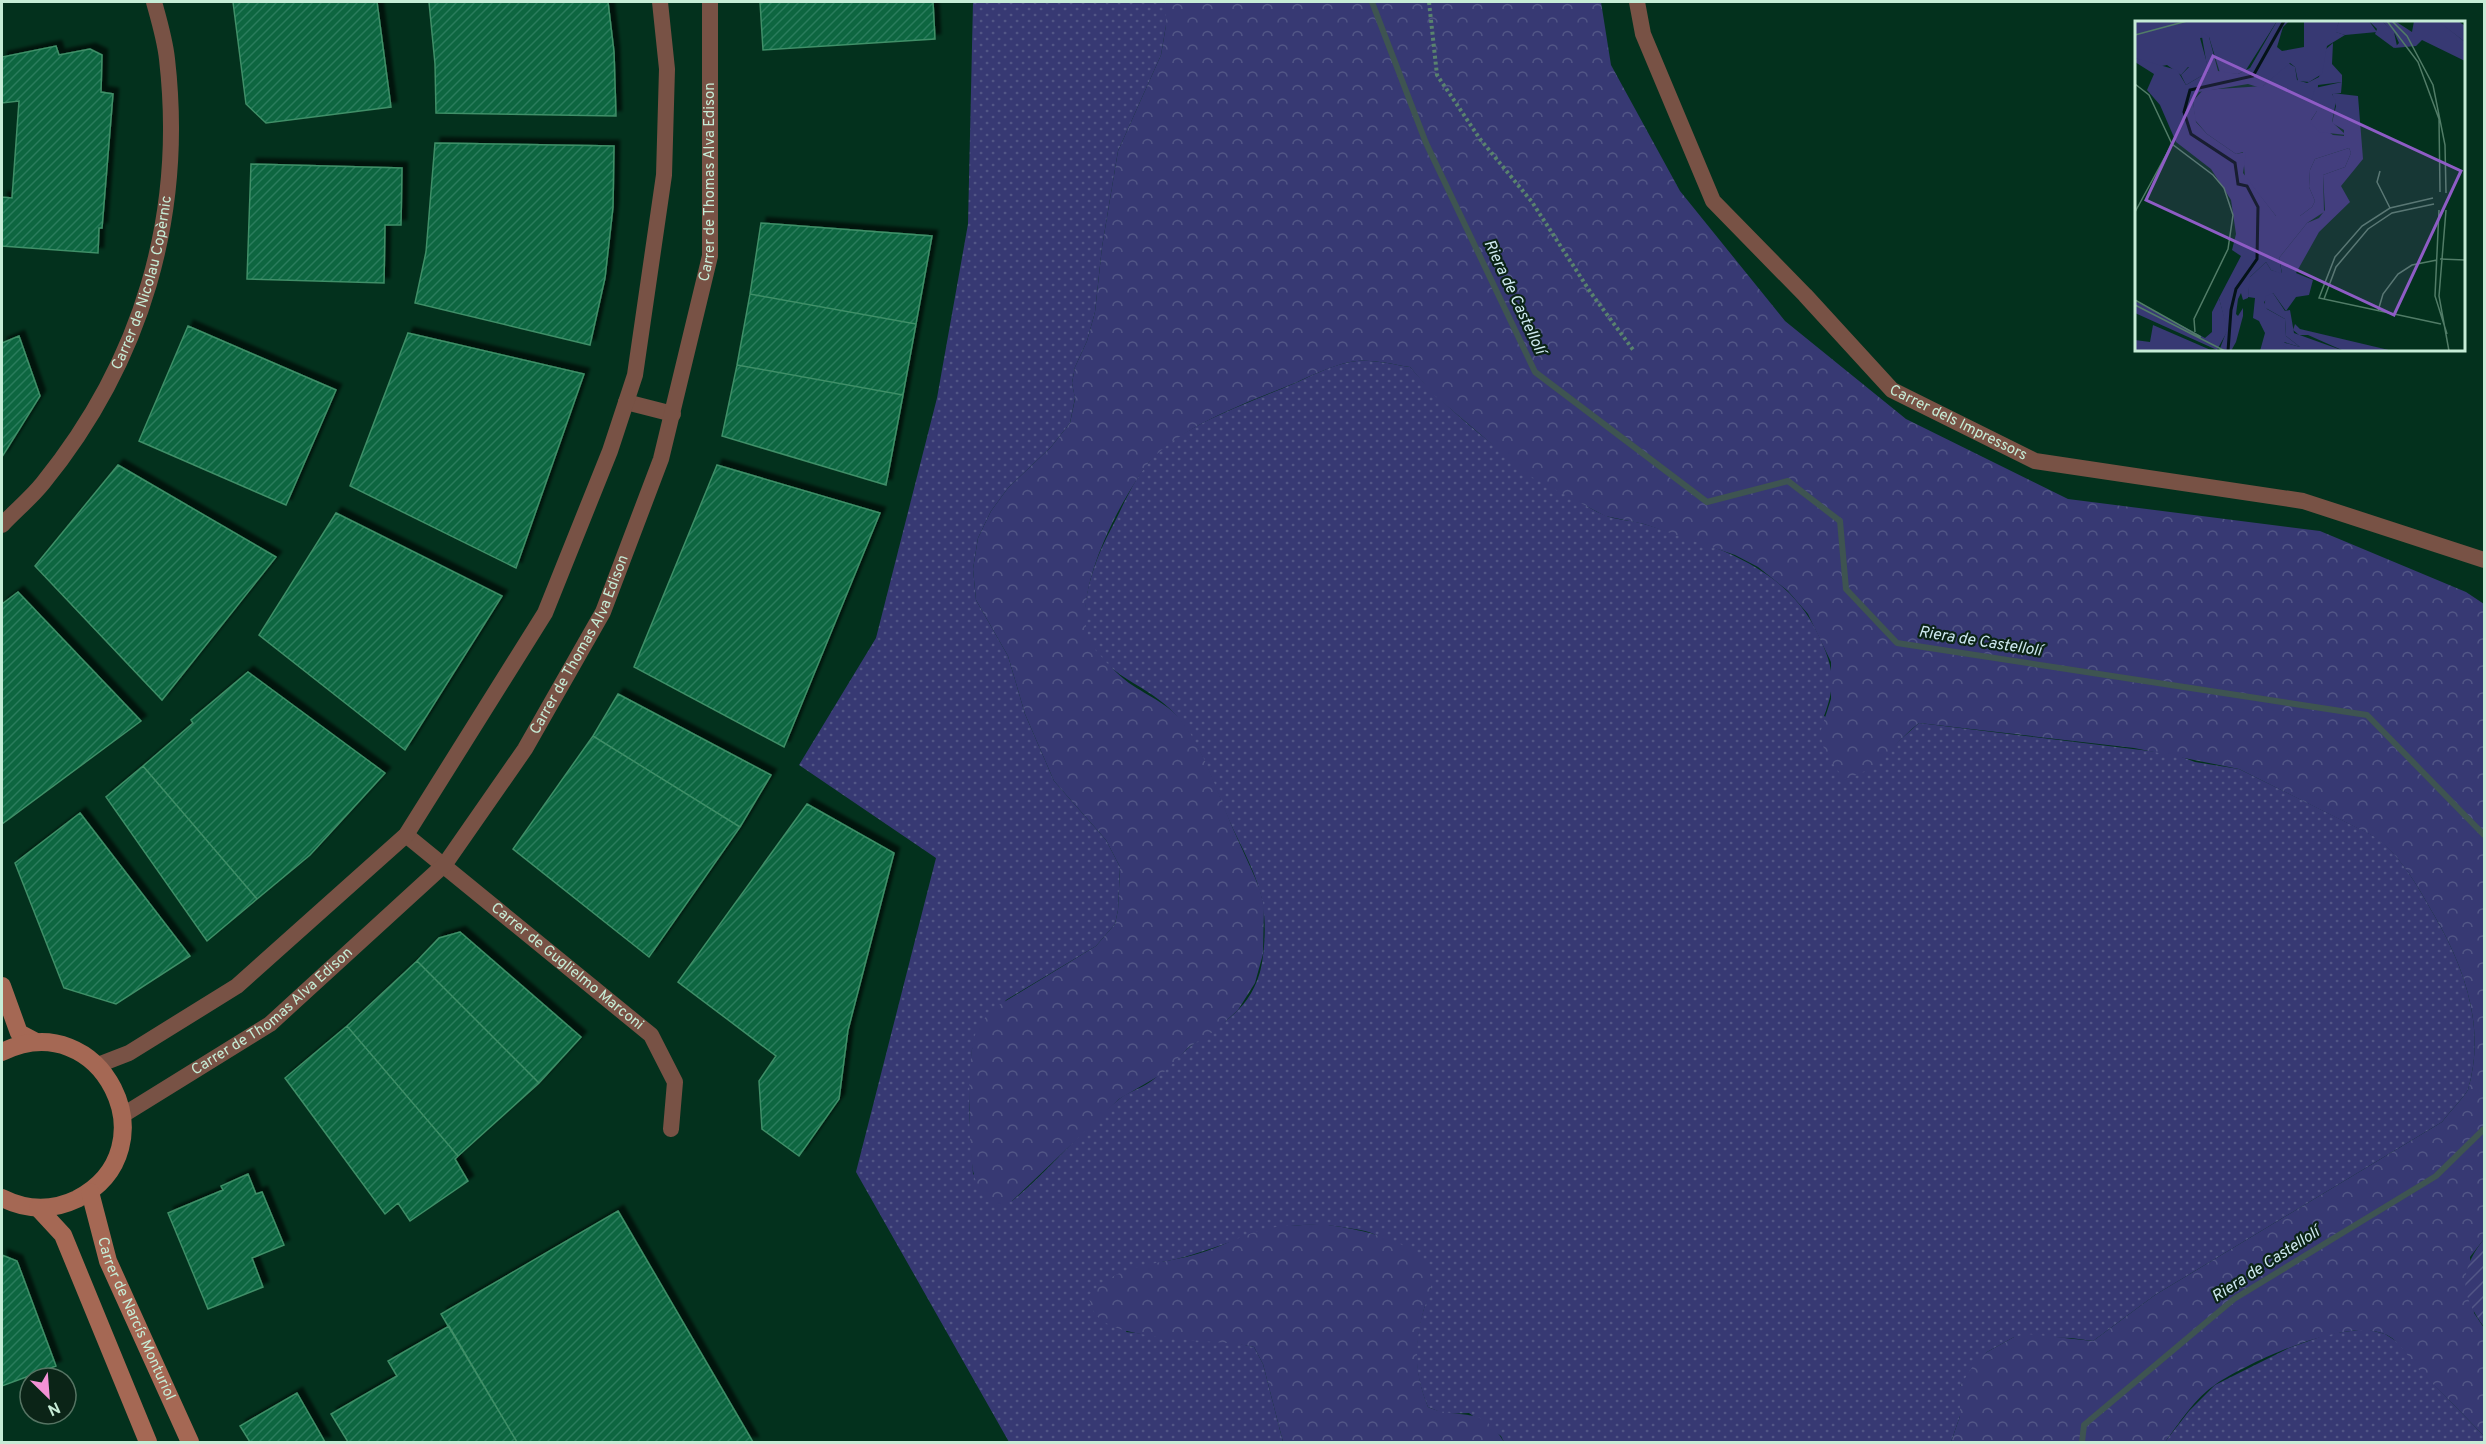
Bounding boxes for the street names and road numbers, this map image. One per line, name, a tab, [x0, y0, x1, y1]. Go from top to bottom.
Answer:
street label: Carrer de Thomas Alva Edison	[695, 82, 720, 284]
street label: Carrer de Nicolau Copèrnic	[107, 195, 176, 373]
street label: Carrer dels Impressors	[1886, 381, 2030, 465]
street label: Carrer de Thomas Alva Edison	[526, 552, 633, 738]
street label: Carrer de Guglielmo Marconi	[487, 899, 647, 1035]
street label: Carrer de Thomas Alva Edison	[188, 943, 357, 1080]
street label: Carrer de Narcís Monturiol	[93, 1235, 179, 1403]

